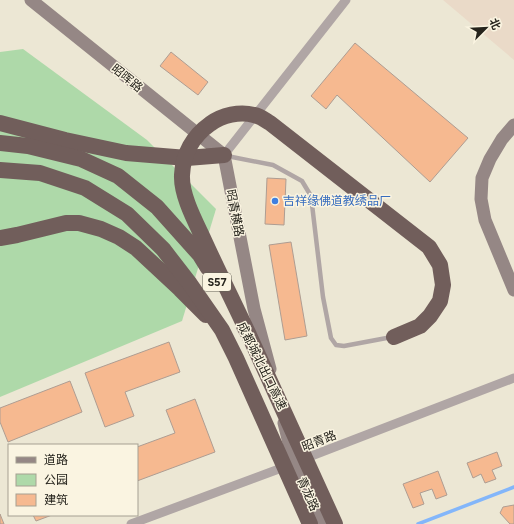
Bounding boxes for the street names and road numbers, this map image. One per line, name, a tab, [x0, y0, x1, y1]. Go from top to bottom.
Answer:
street label: 昭晖路	[109, 61, 145, 95]
street label: 昭青横路	[224, 188, 246, 238]
road number: S57	[203, 273, 231, 291]
street label: 成都城北出口高速	[235, 320, 289, 412]
street label: 昭青路	[300, 428, 338, 454]
street label: 青龙路	[294, 475, 322, 513]

